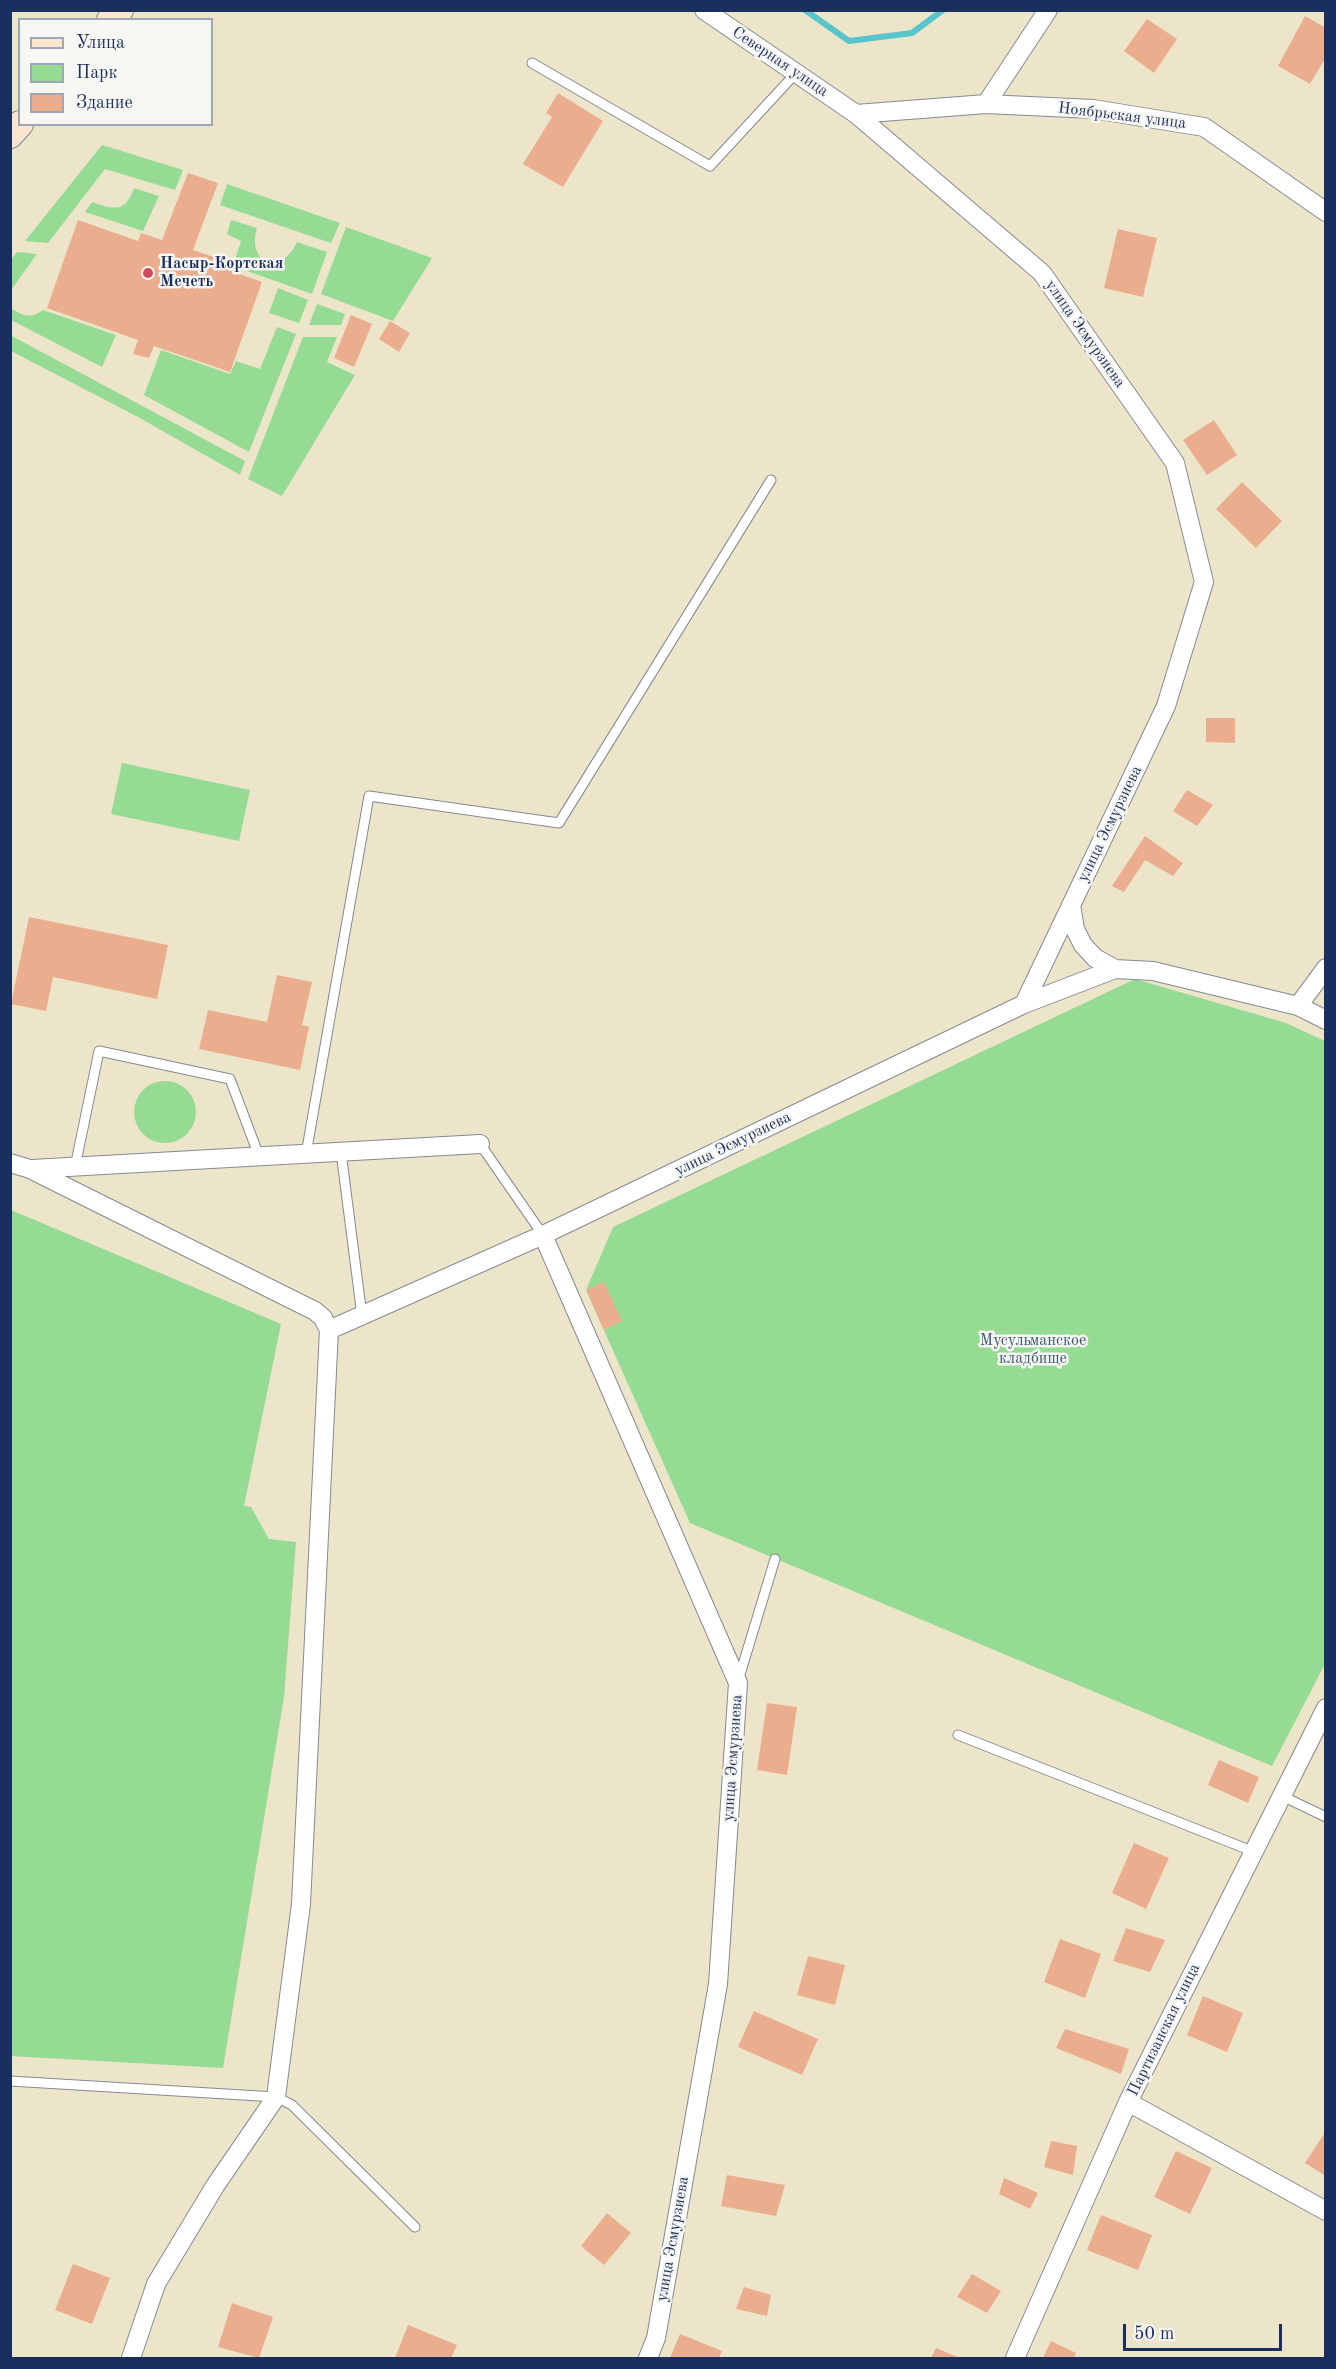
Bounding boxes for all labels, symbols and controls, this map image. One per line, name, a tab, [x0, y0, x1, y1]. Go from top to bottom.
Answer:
legend	[18, 18, 213, 126]
street label: Северная улица	[728, 23, 832, 101]
text: Улица	[76, 34, 125, 52]
text: Парк	[76, 64, 117, 82]
text: Здание	[76, 94, 133, 112]
street label: Ноябрьская улица	[1057, 99, 1187, 133]
place label: Насыр-Кортская Мечеть	[160, 254, 283, 292]
marker: Насыр-Кортская Мечеть	[141, 266, 155, 280]
street label: улица Эсмурзиева	[1041, 276, 1129, 392]
street label: улица Эсмурзиева	[1074, 763, 1146, 885]
street label: улица Эсмурзиева	[672, 1108, 794, 1180]
park label: Мусульманское кладбище	[980, 1331, 1086, 1369]
street label: улица Эсмурзиева	[719, 1694, 747, 1822]
street label: Партизанская улица	[1124, 1961, 1204, 2099]
street label: улица Эсмурзиева	[653, 2175, 693, 2303]
scale bar	[1126, 2312, 1285, 2350]
text: 50 m	[1134, 2325, 1174, 2343]

